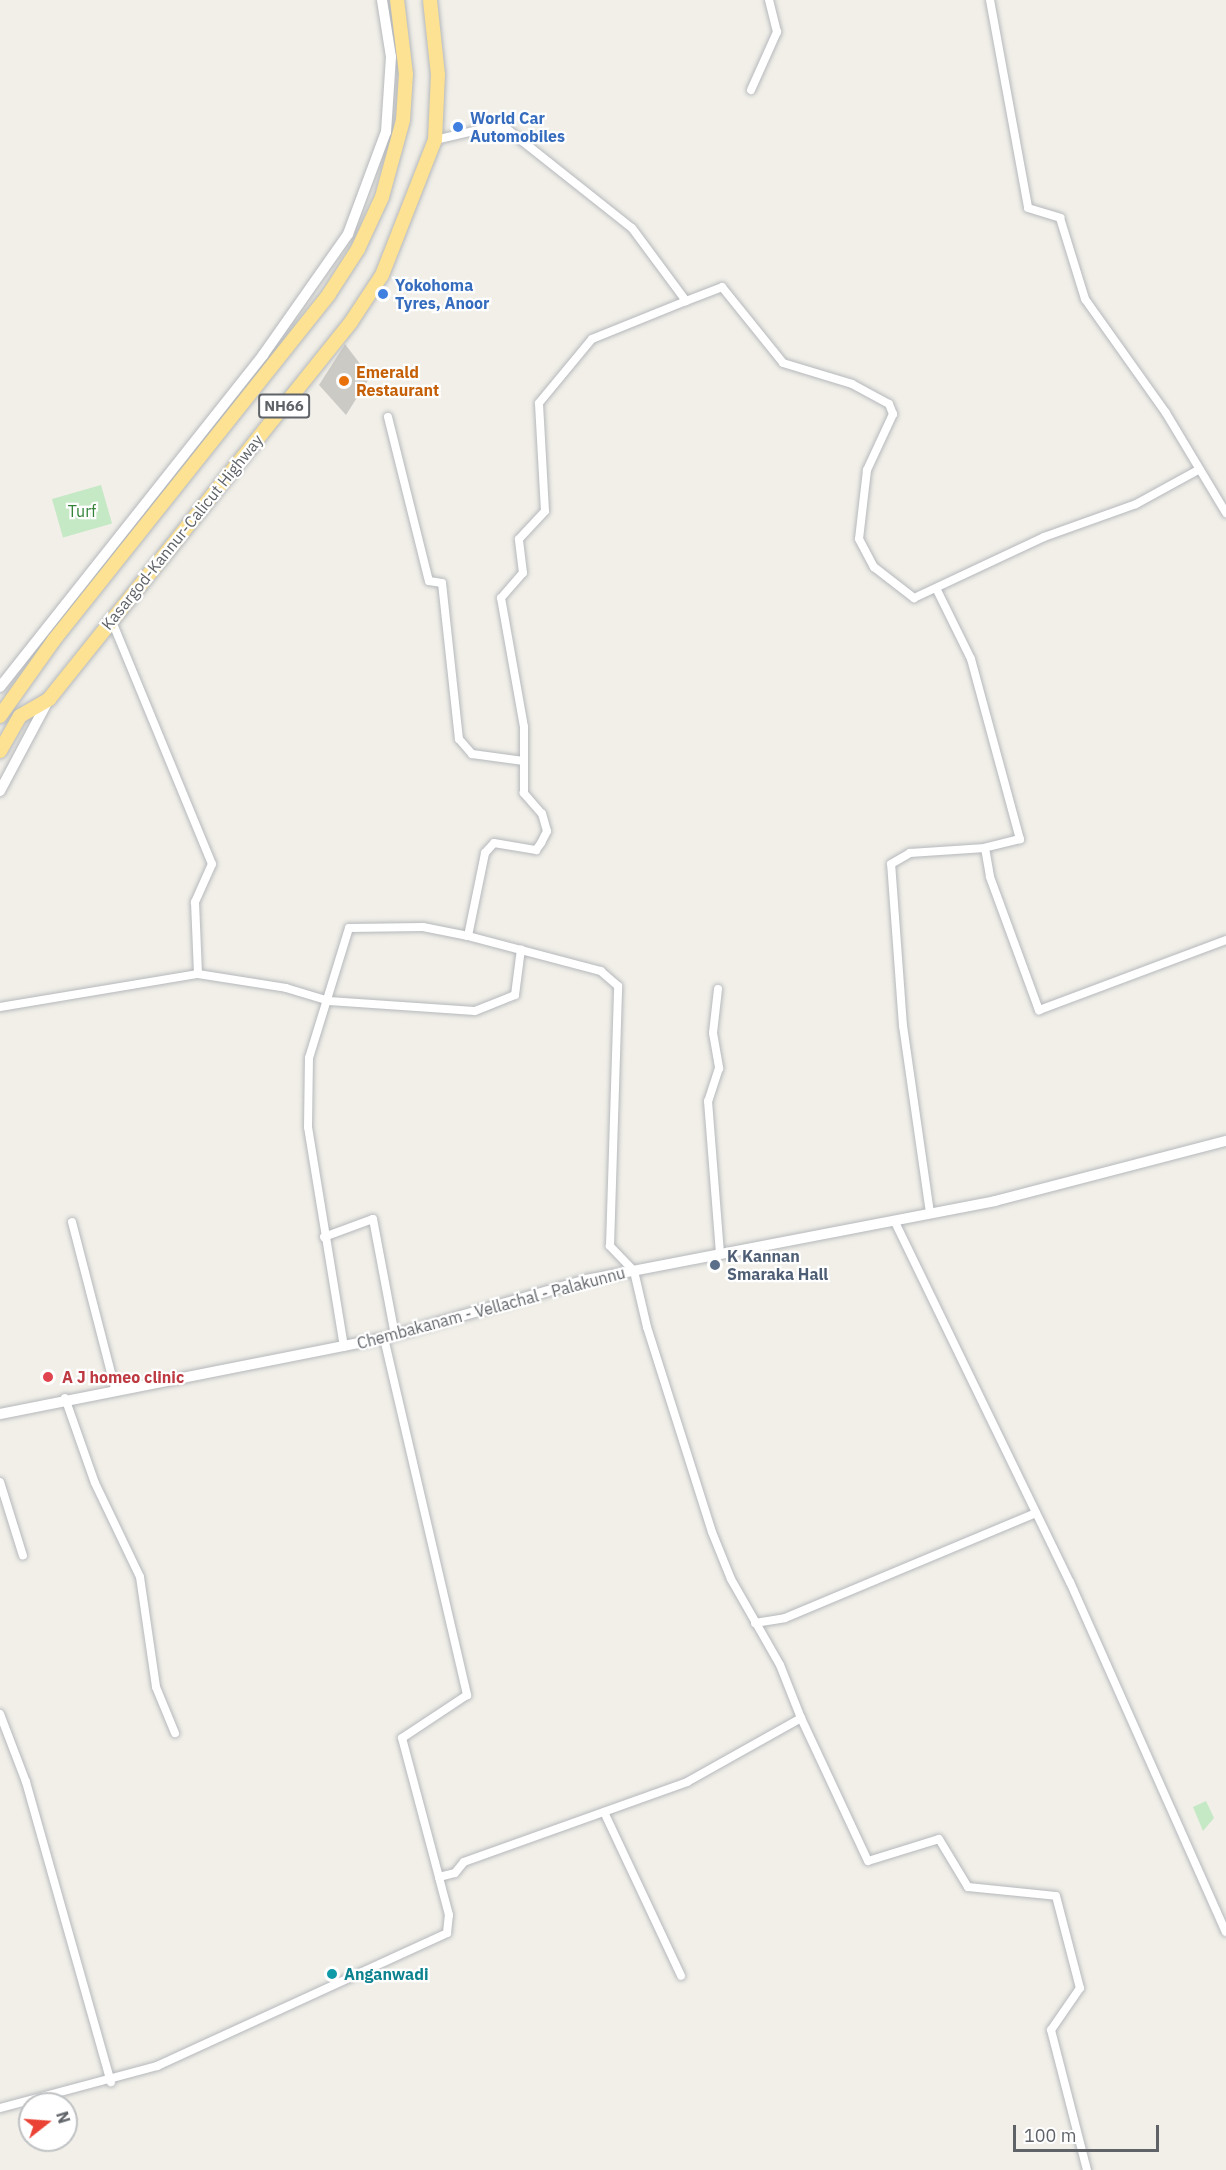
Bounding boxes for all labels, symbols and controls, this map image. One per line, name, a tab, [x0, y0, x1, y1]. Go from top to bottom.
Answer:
place label: World Car Automobiles	[470, 108, 565, 146]
marker: World Car Automobiles	[451, 120, 465, 134]
place label: Yokohoma Tyres, Anoor	[395, 275, 489, 313]
marker: Yokohoma Tyres, Anoor	[376, 287, 390, 301]
place label: Emerald Restaurant	[356, 362, 439, 400]
marker: Emerald Restaurant	[337, 374, 351, 388]
road number: NH66	[257, 394, 311, 418]
street label: Kasargod-Kannur-Calicut Highway	[97, 430, 267, 634]
park label: Turf	[68, 501, 96, 521]
place label: K Kannan Smaraka Hall	[727, 1246, 828, 1284]
marker: K Kannan Smaraka Hall	[708, 1258, 722, 1272]
street label: Chembakanam - Vellachal - Palakunnu	[355, 1263, 627, 1353]
place label: A J homeo clinic	[62, 1367, 184, 1387]
marker: A J homeo clinic	[39, 1368, 57, 1386]
place label: Anganwadi	[344, 1964, 428, 1984]
marker: Anganwadi	[325, 1967, 339, 1981]
north arrow	[18, 2092, 78, 2152]
text: N	[52, 2109, 75, 2126]
scale bar	[1016, 2113, 1162, 2151]
text: 100 m	[1024, 2124, 1076, 2147]

